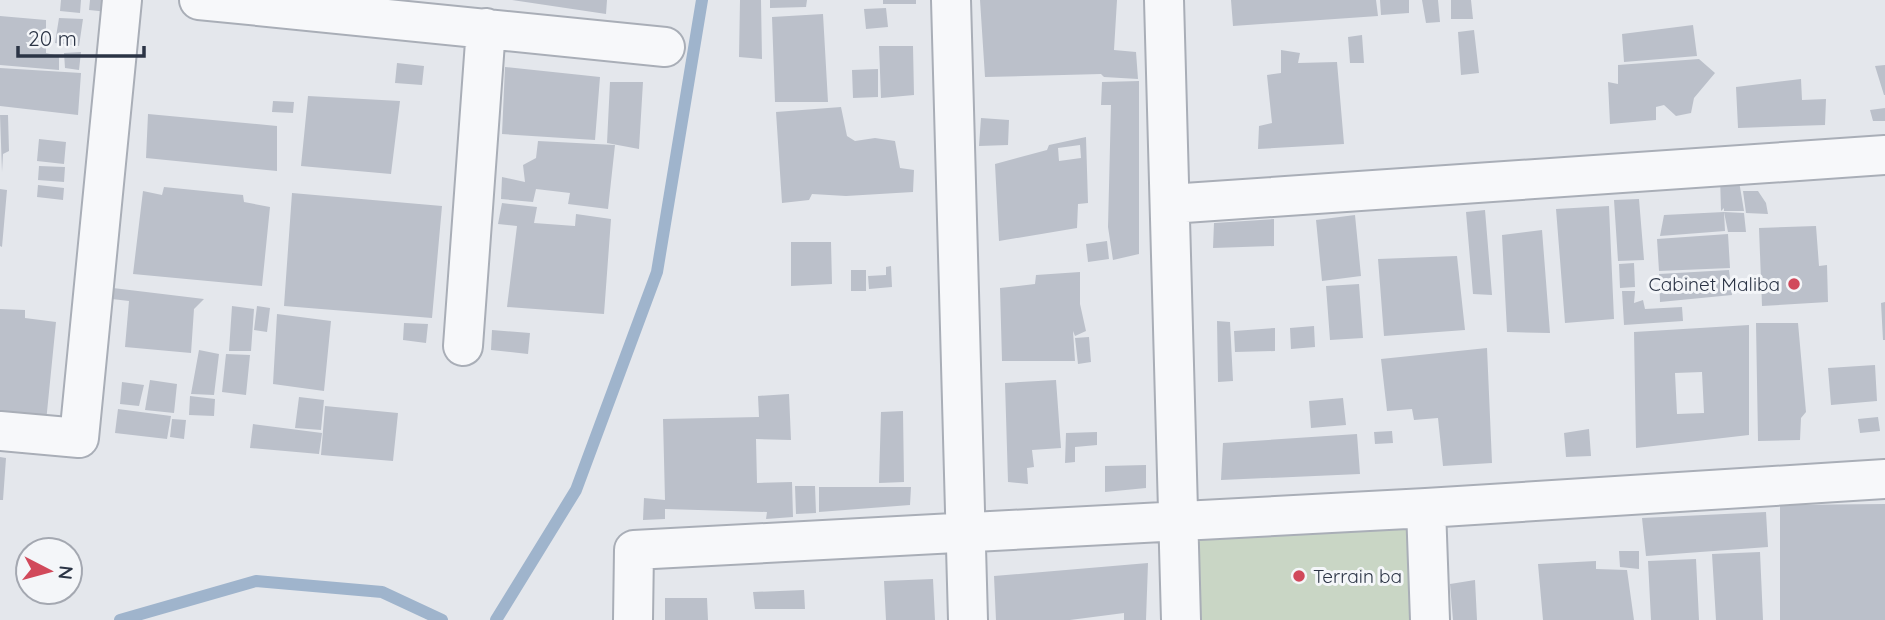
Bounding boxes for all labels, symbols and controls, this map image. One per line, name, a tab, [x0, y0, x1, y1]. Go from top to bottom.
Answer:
scale bar	[18, 14, 144, 58]
text: 20 m	[28, 25, 77, 51]
place label: Cabinet Maliba	[1648, 272, 1780, 296]
marker: Cabinet Maliba	[1786, 276, 1802, 292]
north arrow	[14, 536, 84, 606]
place label: Terrain ba	[1313, 564, 1402, 588]
text: N	[53, 565, 79, 581]
marker: Terrain ba	[1291, 568, 1307, 584]

